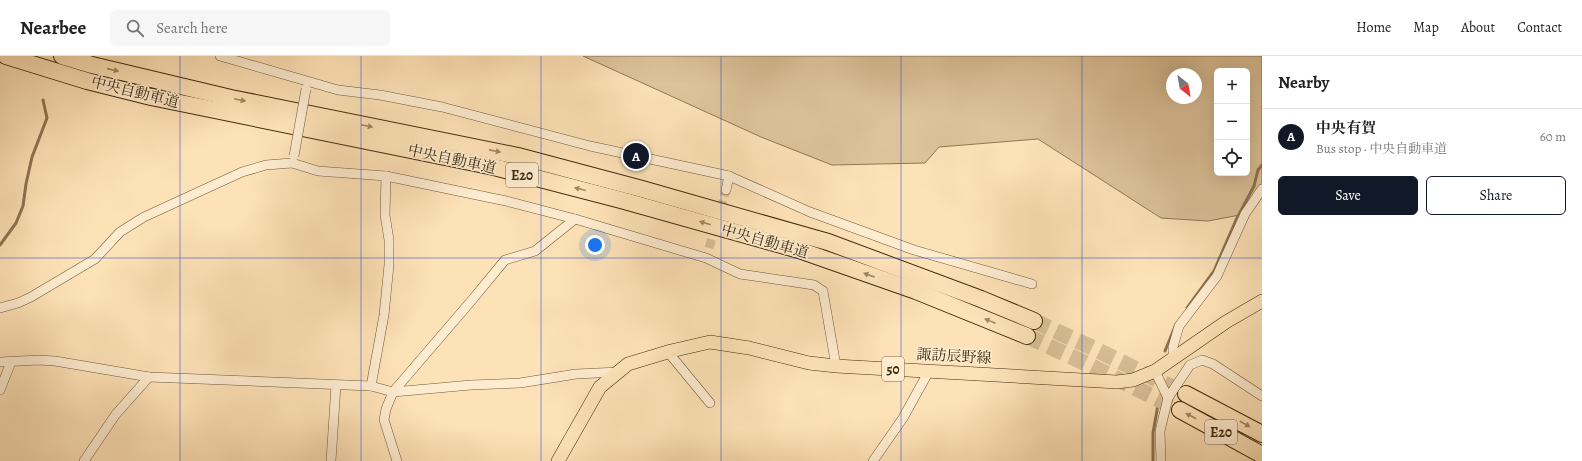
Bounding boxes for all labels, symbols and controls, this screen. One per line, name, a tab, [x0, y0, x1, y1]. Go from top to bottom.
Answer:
search box	[110, 10, 390, 46]
text: Nearbee	[20, 15, 86, 41]
icon: search	[124, 17, 146, 39]
text: Search here	[156, 18, 228, 38]
text: Home	[1356, 18, 1391, 37]
text: Map	[1413, 18, 1439, 37]
text: About	[1461, 18, 1495, 37]
text: Contact	[1517, 18, 1562, 37]
one-way arrow	[107, 67, 119, 73]
north arrow	[1166, 68, 1202, 104]
map controls	[1214, 68, 1250, 176]
button: +	[1214, 68, 1250, 104]
street label: 中央自動車道	[89, 71, 181, 113]
text: Nearby	[1278, 71, 1329, 94]
one-way arrow	[234, 97, 246, 103]
button: −	[1214, 104, 1250, 140]
text: 中央有賀	[1316, 118, 1376, 138]
one-way arrow	[361, 123, 373, 129]
text: A	[1287, 128, 1295, 145]
text: 60 m	[1540, 128, 1566, 145]
street label: 中央自動車道	[406, 140, 498, 178]
button: locate	[1214, 140, 1250, 176]
text: Bus stop · 中央自動車道	[1316, 140, 1447, 157]
pin: A	[623, 141, 649, 171]
one-way arrow	[488, 148, 501, 154]
road number: E20	[506, 163, 538, 187]
button: Save	[1278, 176, 1418, 215]
button: Share	[1426, 176, 1566, 215]
one-way arrow	[573, 186, 585, 192]
street label: 中央自動車道	[719, 219, 811, 263]
one-way arrow	[699, 220, 711, 226]
your location	[585, 235, 605, 255]
one-way arrow	[863, 271, 875, 277]
one-way arrow	[985, 318, 996, 324]
street label: 諏訪辰野線	[916, 344, 992, 368]
road number: 50	[882, 357, 904, 381]
one-way arrow	[1185, 413, 1197, 419]
road number: E20	[1205, 420, 1237, 444]
one-way arrow	[1240, 421, 1251, 428]

